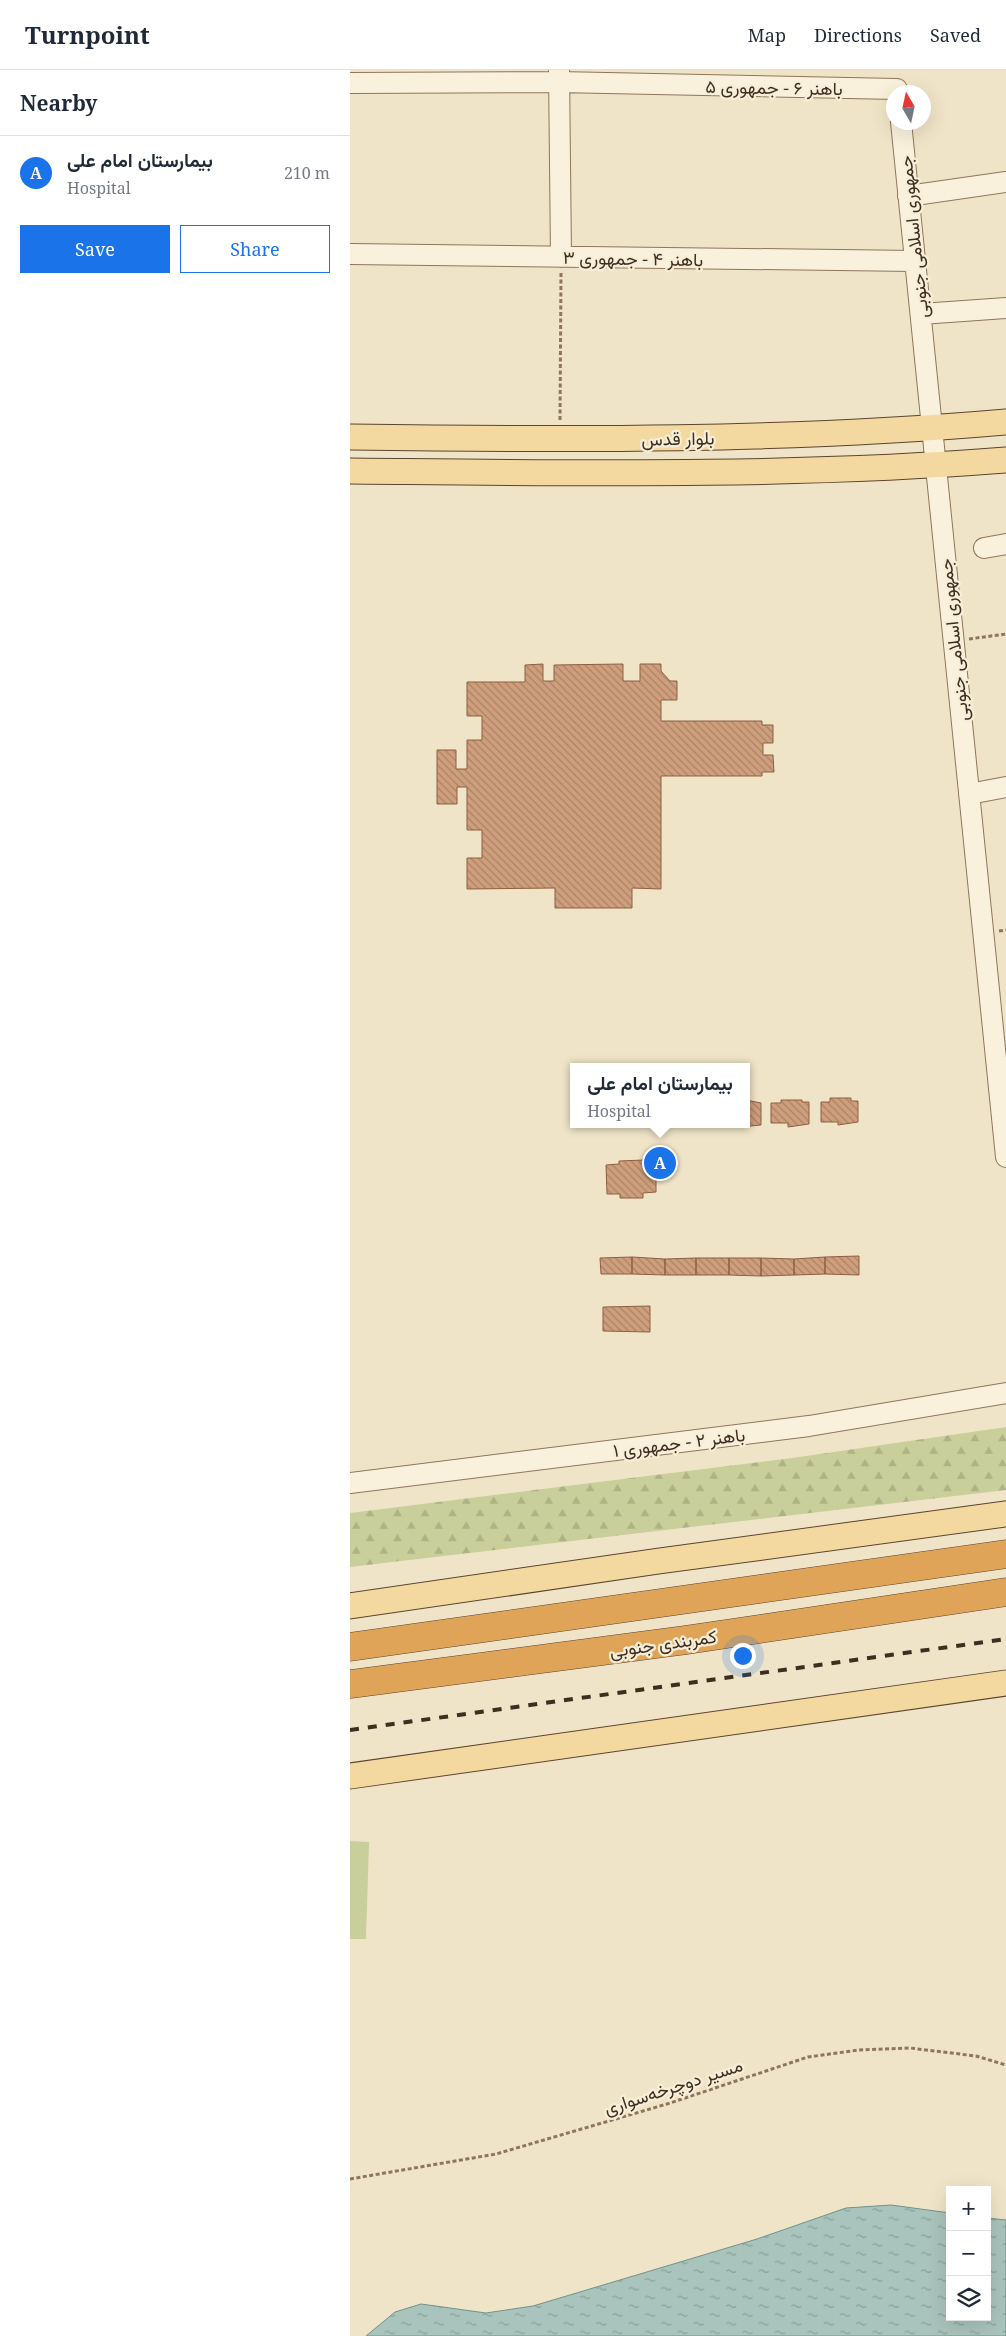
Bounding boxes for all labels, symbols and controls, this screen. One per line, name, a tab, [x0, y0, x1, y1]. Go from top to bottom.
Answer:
text: Turnpoint	[25, 18, 150, 51]
text: Map	[748, 23, 786, 47]
text: Directions	[814, 23, 902, 47]
text: Saved	[930, 23, 981, 47]
street label: باهنر ۶ - جمهوری ۵	[705, 74, 843, 100]
north arrow	[886, 85, 931, 130]
text: Nearby	[20, 89, 98, 117]
text: بیمارستان امام علی	[67, 147, 213, 173]
street label: جمهوری اسلامی جنوبی	[893, 155, 933, 319]
text: A	[30, 162, 42, 184]
text: 210 m	[284, 162, 330, 184]
text: Hospital	[67, 177, 131, 199]
button: Save	[20, 225, 170, 273]
button: Share	[180, 225, 330, 273]
street label: باهنر ۴ - جمهوری ۳	[563, 245, 703, 271]
street label: بلوار قدس	[641, 425, 715, 451]
street label: جمهوری اسلامی جنوبی	[933, 558, 973, 722]
popup	[570, 1063, 750, 1128]
text: بیمارستان امام علی	[587, 1070, 733, 1096]
text: Hospital	[587, 1100, 651, 1122]
pin: A	[644, 1144, 676, 1182]
street label: باهنر ۲ - جمهوری ۱	[612, 1422, 746, 1462]
street label: کمربندی جنوبی	[608, 1624, 718, 1662]
your location	[730, 1643, 756, 1669]
street label: مسیر دوچرخه‌سواری	[601, 2052, 746, 2121]
map controls	[946, 2186, 991, 2321]
button: +	[946, 2186, 991, 2231]
button: −	[946, 2231, 991, 2276]
button: layers	[946, 2276, 991, 2321]

